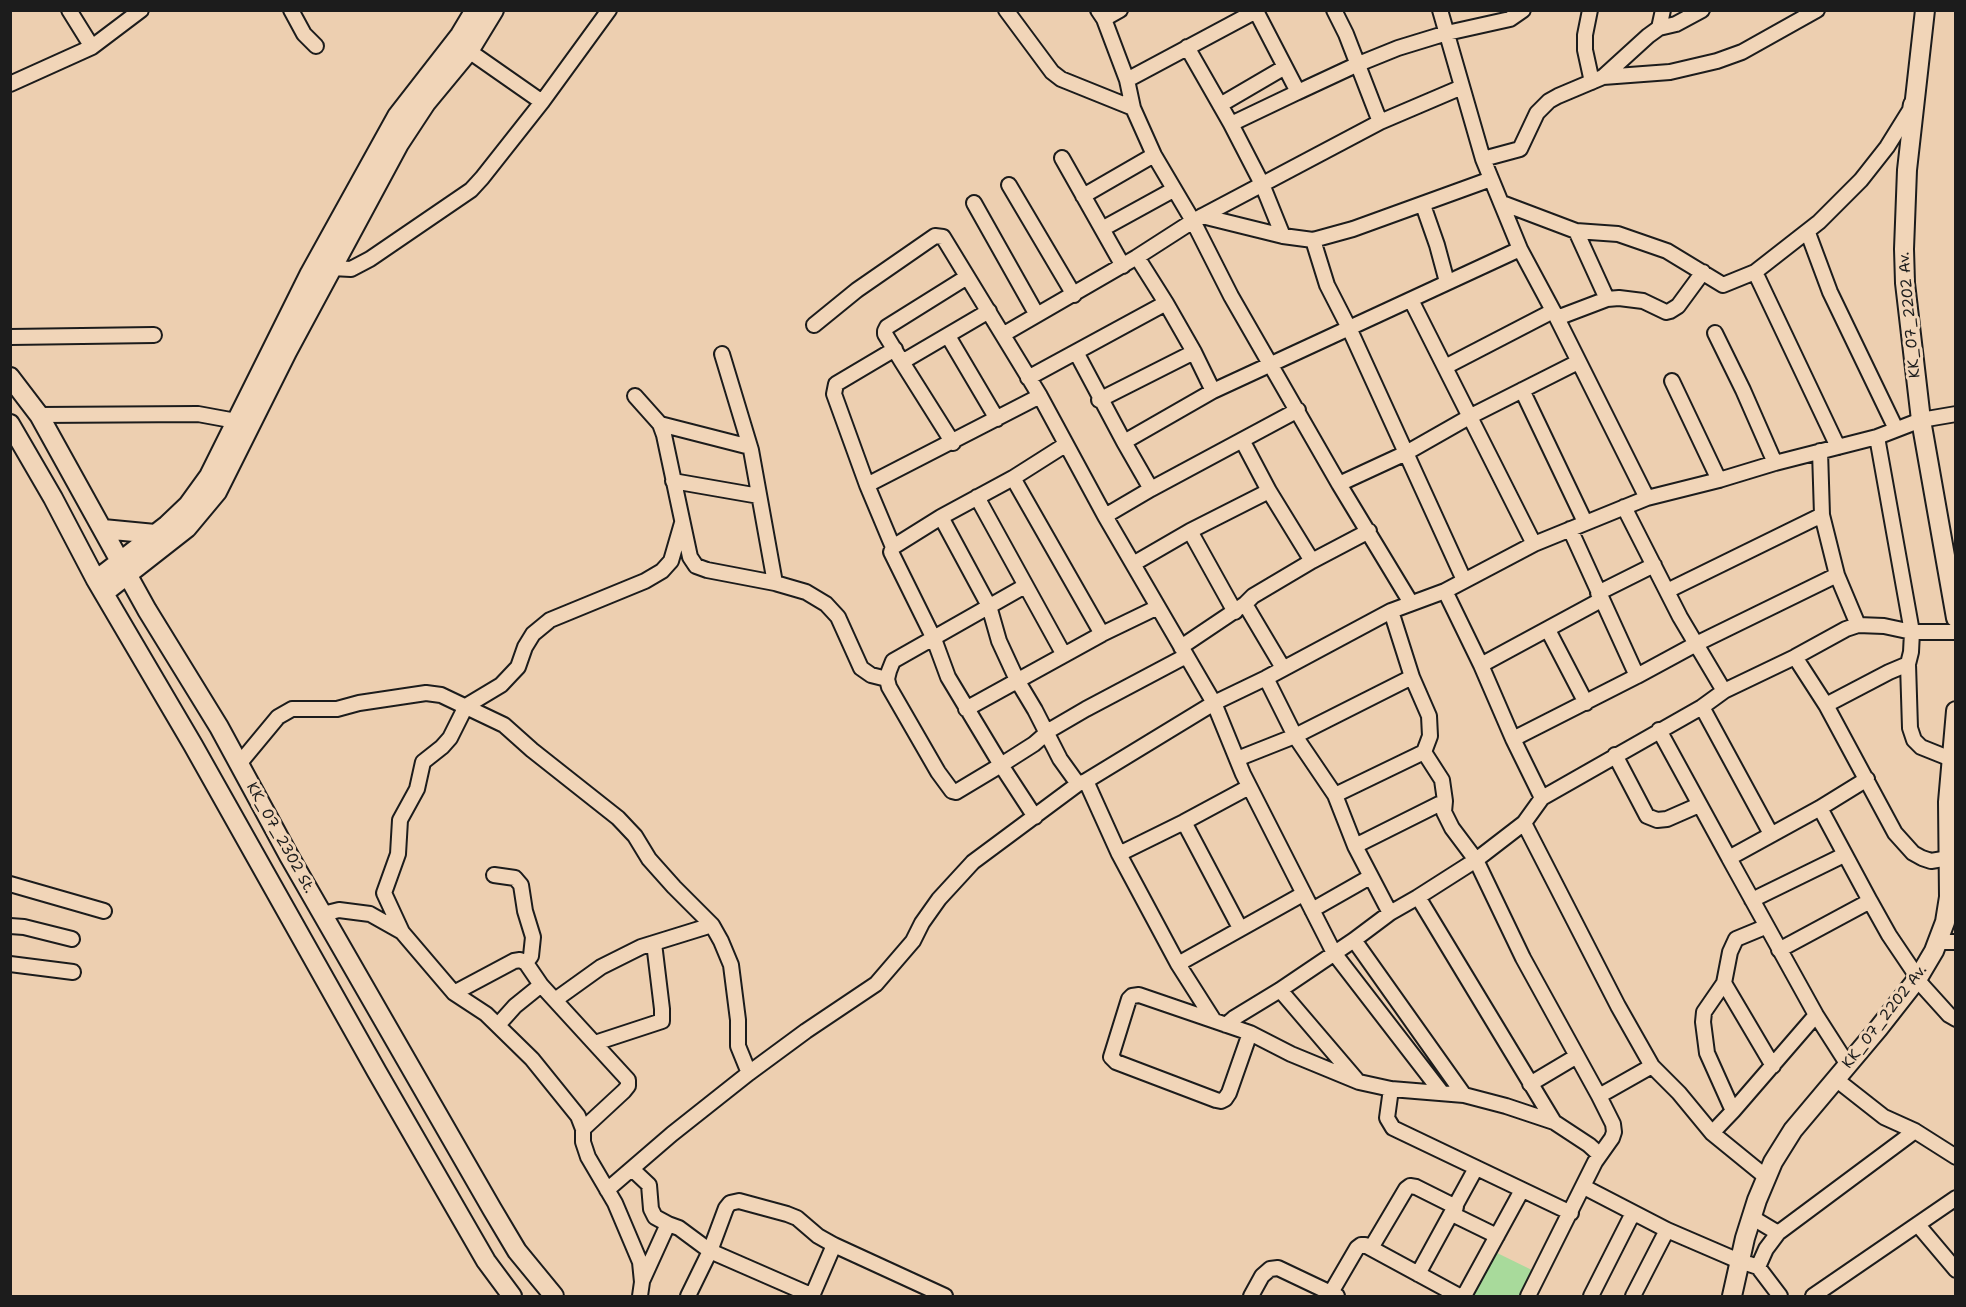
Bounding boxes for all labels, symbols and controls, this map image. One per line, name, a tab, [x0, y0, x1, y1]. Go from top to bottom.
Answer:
street label: KK_07_2202 Av.	[1896, 251, 1924, 379]
street label: KK_07_2302 St.	[242, 779, 318, 897]
street label: KK_07_2202 Av.	[1839, 962, 1931, 1072]

